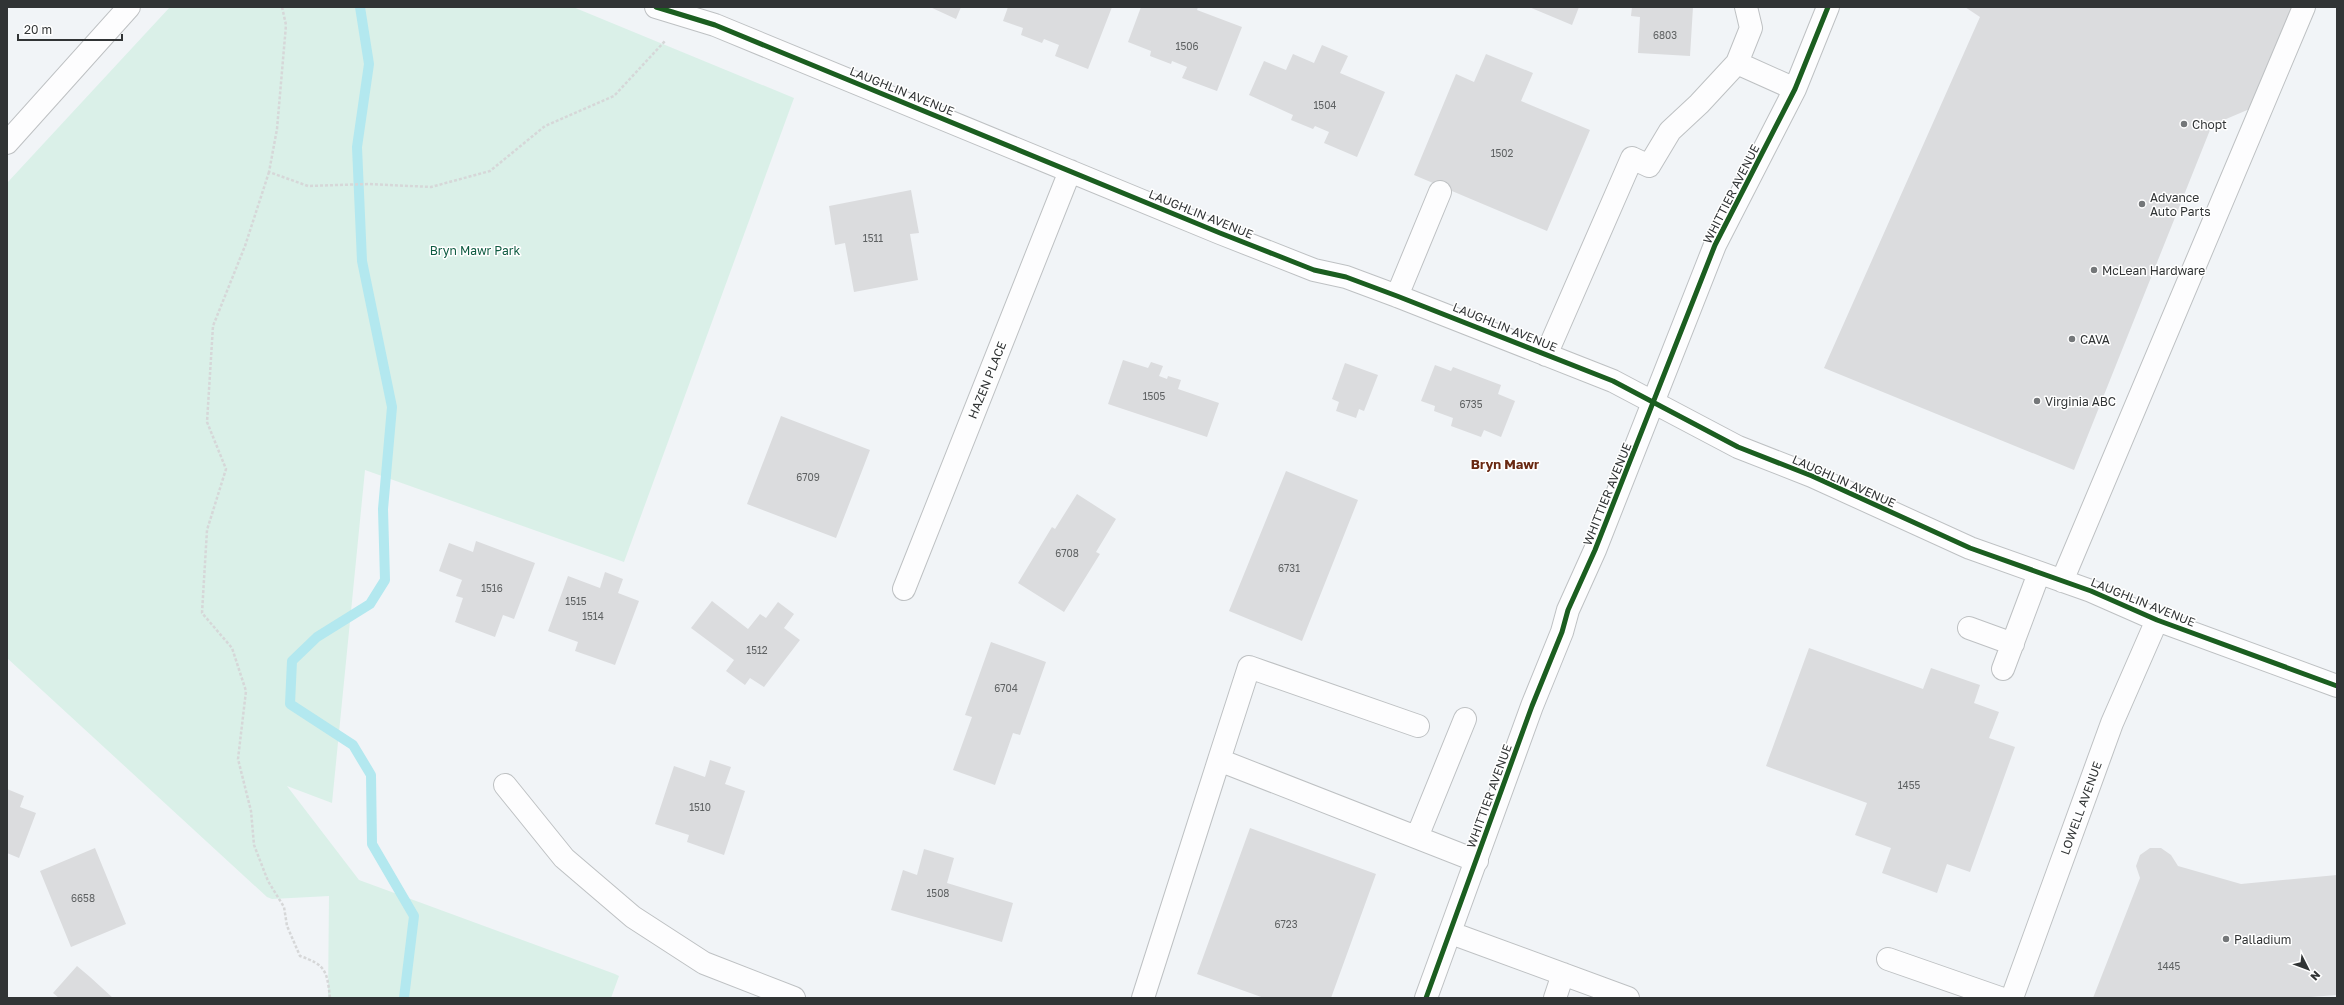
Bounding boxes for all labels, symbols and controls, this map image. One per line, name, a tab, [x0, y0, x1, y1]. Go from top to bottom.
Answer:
scale bar	[18, 16, 122, 42]
text: 20 m	[24, 22, 52, 37]
house number: 6803	[1653, 29, 1677, 41]
house number: 1506	[1176, 40, 1198, 52]
street label: LAUGHLIN AVENUE	[848, 63, 956, 119]
house number: 1504	[1314, 99, 1336, 111]
place label: Chopt	[2192, 117, 2227, 132]
marker: Chopt	[2179, 119, 2189, 129]
street label: WHITTIER AVENUE	[1699, 142, 1763, 246]
house number: 1502	[1491, 147, 1514, 159]
street label: LAUGHLIN AVENUE	[1147, 186, 1255, 242]
place label: Advance Auto Parts	[2150, 190, 2211, 219]
marker: Advance Auto Parts	[2137, 199, 2147, 209]
house number: 1511	[863, 232, 883, 244]
park label: Bryn Mawr Park	[430, 243, 520, 258]
place label: McLean Hardware	[2102, 263, 2205, 278]
marker: McLean Hardware	[2089, 265, 2099, 275]
street label: LAUGHLIN AVENUE	[1451, 299, 1559, 355]
place label: CAVA	[2080, 332, 2110, 347]
marker: CAVA	[2067, 334, 2077, 344]
street label: HAZEN PLACE	[965, 339, 1009, 421]
house number: 1505	[1143, 390, 1166, 402]
place label: Virginia ABC	[2045, 394, 2116, 409]
marker: Virginia ABC	[2032, 396, 2042, 406]
house number: 6735	[1460, 398, 1483, 410]
street label: WHITTIER AVENUE	[1580, 440, 1634, 548]
street label: LAUGHLIN AVENUE	[1790, 451, 1898, 511]
district label: Bryn Mawr	[1471, 456, 1539, 472]
house number: 6709	[796, 471, 820, 483]
house number: 6708	[1055, 547, 1079, 559]
house number: 6731	[1278, 562, 1300, 574]
street label: LAUGHLIN AVENUE	[2089, 574, 2197, 630]
house number: 1516	[481, 582, 503, 594]
house number: 1515	[565, 595, 587, 607]
house number: 1514	[582, 610, 604, 622]
house number: 1512	[746, 644, 768, 656]
house number: 6704	[994, 682, 1018, 694]
street label: WHITTIER AVENUE	[1463, 742, 1515, 850]
street label: LOWELL AVENUE	[2057, 759, 2105, 857]
house number: 1455	[1898, 779, 1920, 791]
house number: 1510	[689, 801, 711, 813]
house number: 1508	[927, 887, 949, 899]
house number: 6658	[71, 892, 95, 904]
house number: 6723	[1275, 918, 1298, 930]
place label: Palladium	[2234, 932, 2291, 947]
marker: Palladium	[2221, 934, 2231, 944]
north arrow	[2288, 949, 2328, 989]
house number: 1445	[2158, 960, 2181, 972]
text: N	[2308, 969, 2323, 983]

